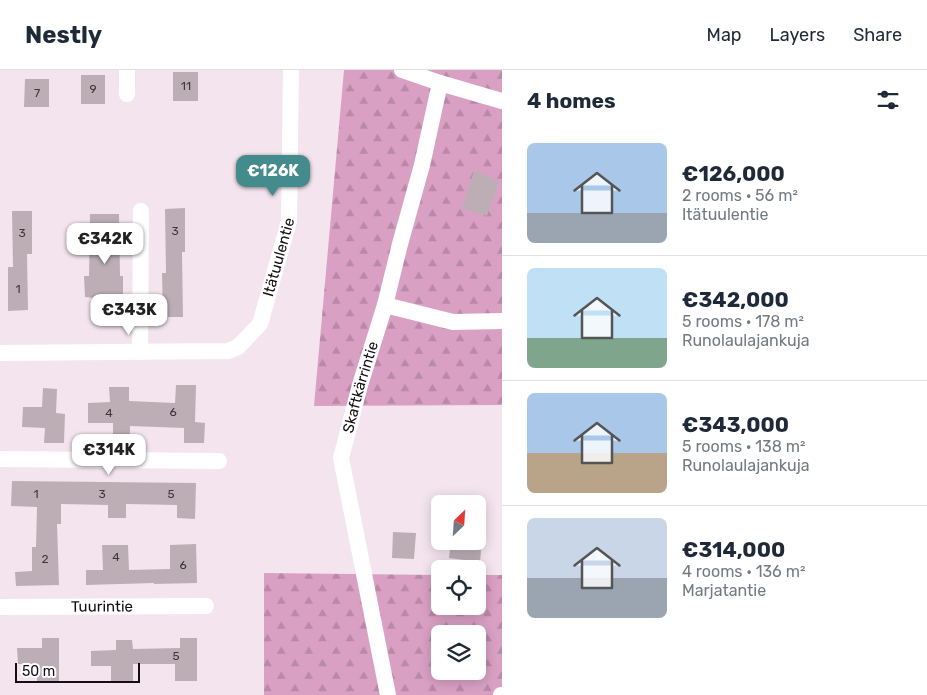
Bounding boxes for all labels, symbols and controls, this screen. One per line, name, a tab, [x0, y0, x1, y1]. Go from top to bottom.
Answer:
text: Nestly	[25, 21, 102, 49]
text: Map	[707, 24, 742, 46]
text: Layers	[770, 24, 825, 46]
text: Share	[853, 24, 902, 46]
house number: 11	[181, 79, 191, 93]
house number: 9	[89, 82, 97, 96]
house number: 7	[34, 86, 40, 100]
icon: filters	[874, 86, 902, 114]
text: 4 homes	[527, 88, 616, 113]
pin: €126K	[238, 154, 308, 197]
text: €126K	[247, 161, 299, 180]
text: €126,000	[682, 161, 785, 186]
icon: home	[567, 163, 627, 223]
text: 2 rooms · 56 m²	[682, 186, 798, 205]
text: Itätuulentie	[682, 205, 768, 224]
street label: Itätuulentie	[259, 216, 298, 299]
pin: €342K	[70, 222, 140, 265]
house number: 3	[171, 224, 179, 238]
house number: 3	[18, 226, 26, 240]
text: €342K	[77, 229, 133, 248]
house number: 1	[15, 282, 21, 296]
text: €342,000	[682, 287, 789, 312]
icon: home	[567, 288, 627, 348]
pin: €343K	[94, 294, 164, 336]
text: €343K	[101, 300, 157, 319]
text: 5 rooms · 178 m²	[682, 312, 804, 331]
text: Runolaulajankuja	[682, 331, 810, 350]
street label: Skaftkärrintie	[339, 339, 382, 435]
house number: 6	[169, 405, 177, 419]
house number: 4	[105, 406, 113, 420]
text: €343,000	[682, 412, 789, 437]
icon: home	[567, 413, 627, 473]
pin: €314K	[74, 434, 144, 476]
text: 5 rooms · 138 m²	[682, 437, 805, 456]
text: €314K	[83, 440, 135, 459]
text: Runolaulajankuja	[682, 456, 810, 475]
house number: 1	[33, 487, 39, 501]
house number: 3	[98, 487, 106, 501]
house number: 5	[167, 487, 175, 501]
north arrow	[431, 495, 486, 550]
map controls	[431, 495, 486, 680]
text: €314,000	[682, 537, 785, 562]
icon: home	[567, 538, 627, 598]
house number: 4	[112, 550, 120, 564]
house number: 2	[41, 552, 49, 566]
house number: 6	[179, 558, 187, 572]
button: locate	[431, 560, 486, 615]
text: 4 rooms · 136 m²	[682, 562, 805, 581]
text: Marjatantie	[682, 581, 766, 600]
street label: Tuurintie	[71, 597, 133, 616]
button: layers	[431, 625, 486, 680]
house number: 5	[172, 649, 180, 663]
scale bar	[15, 660, 140, 683]
text: 50 m	[22, 663, 55, 680]

